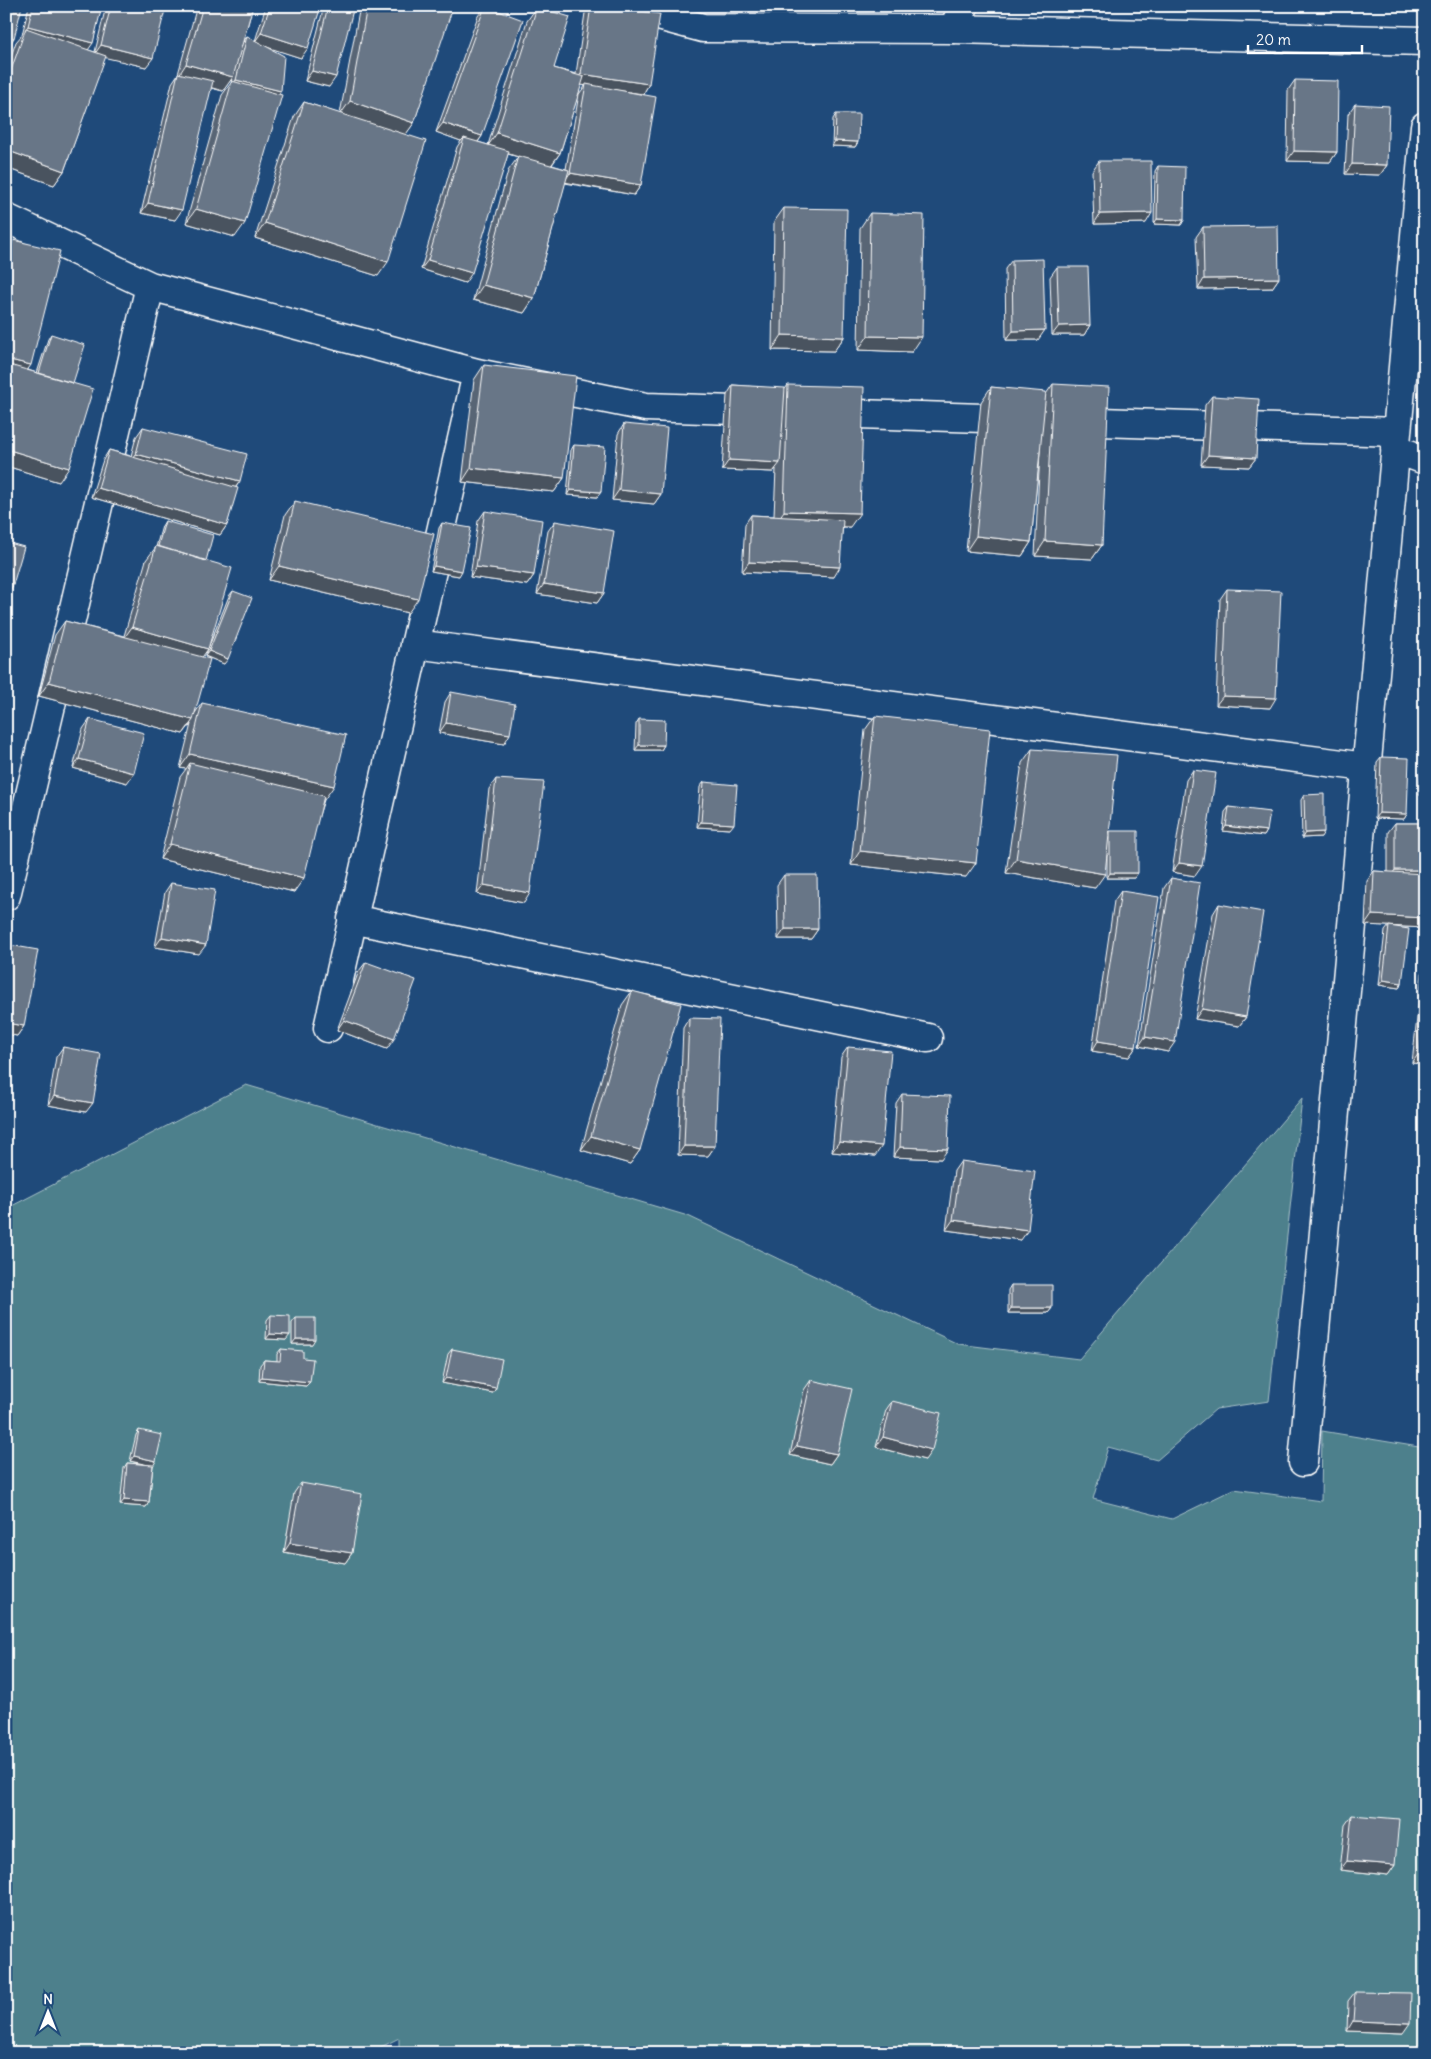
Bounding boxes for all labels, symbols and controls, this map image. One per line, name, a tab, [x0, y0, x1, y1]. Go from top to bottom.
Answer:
scale bar	[1248, 22, 1362, 54]
text: 20 m	[1256, 30, 1291, 49]
north arrow	[22, 1986, 72, 2036]
text: N	[43, 1990, 53, 2008]

